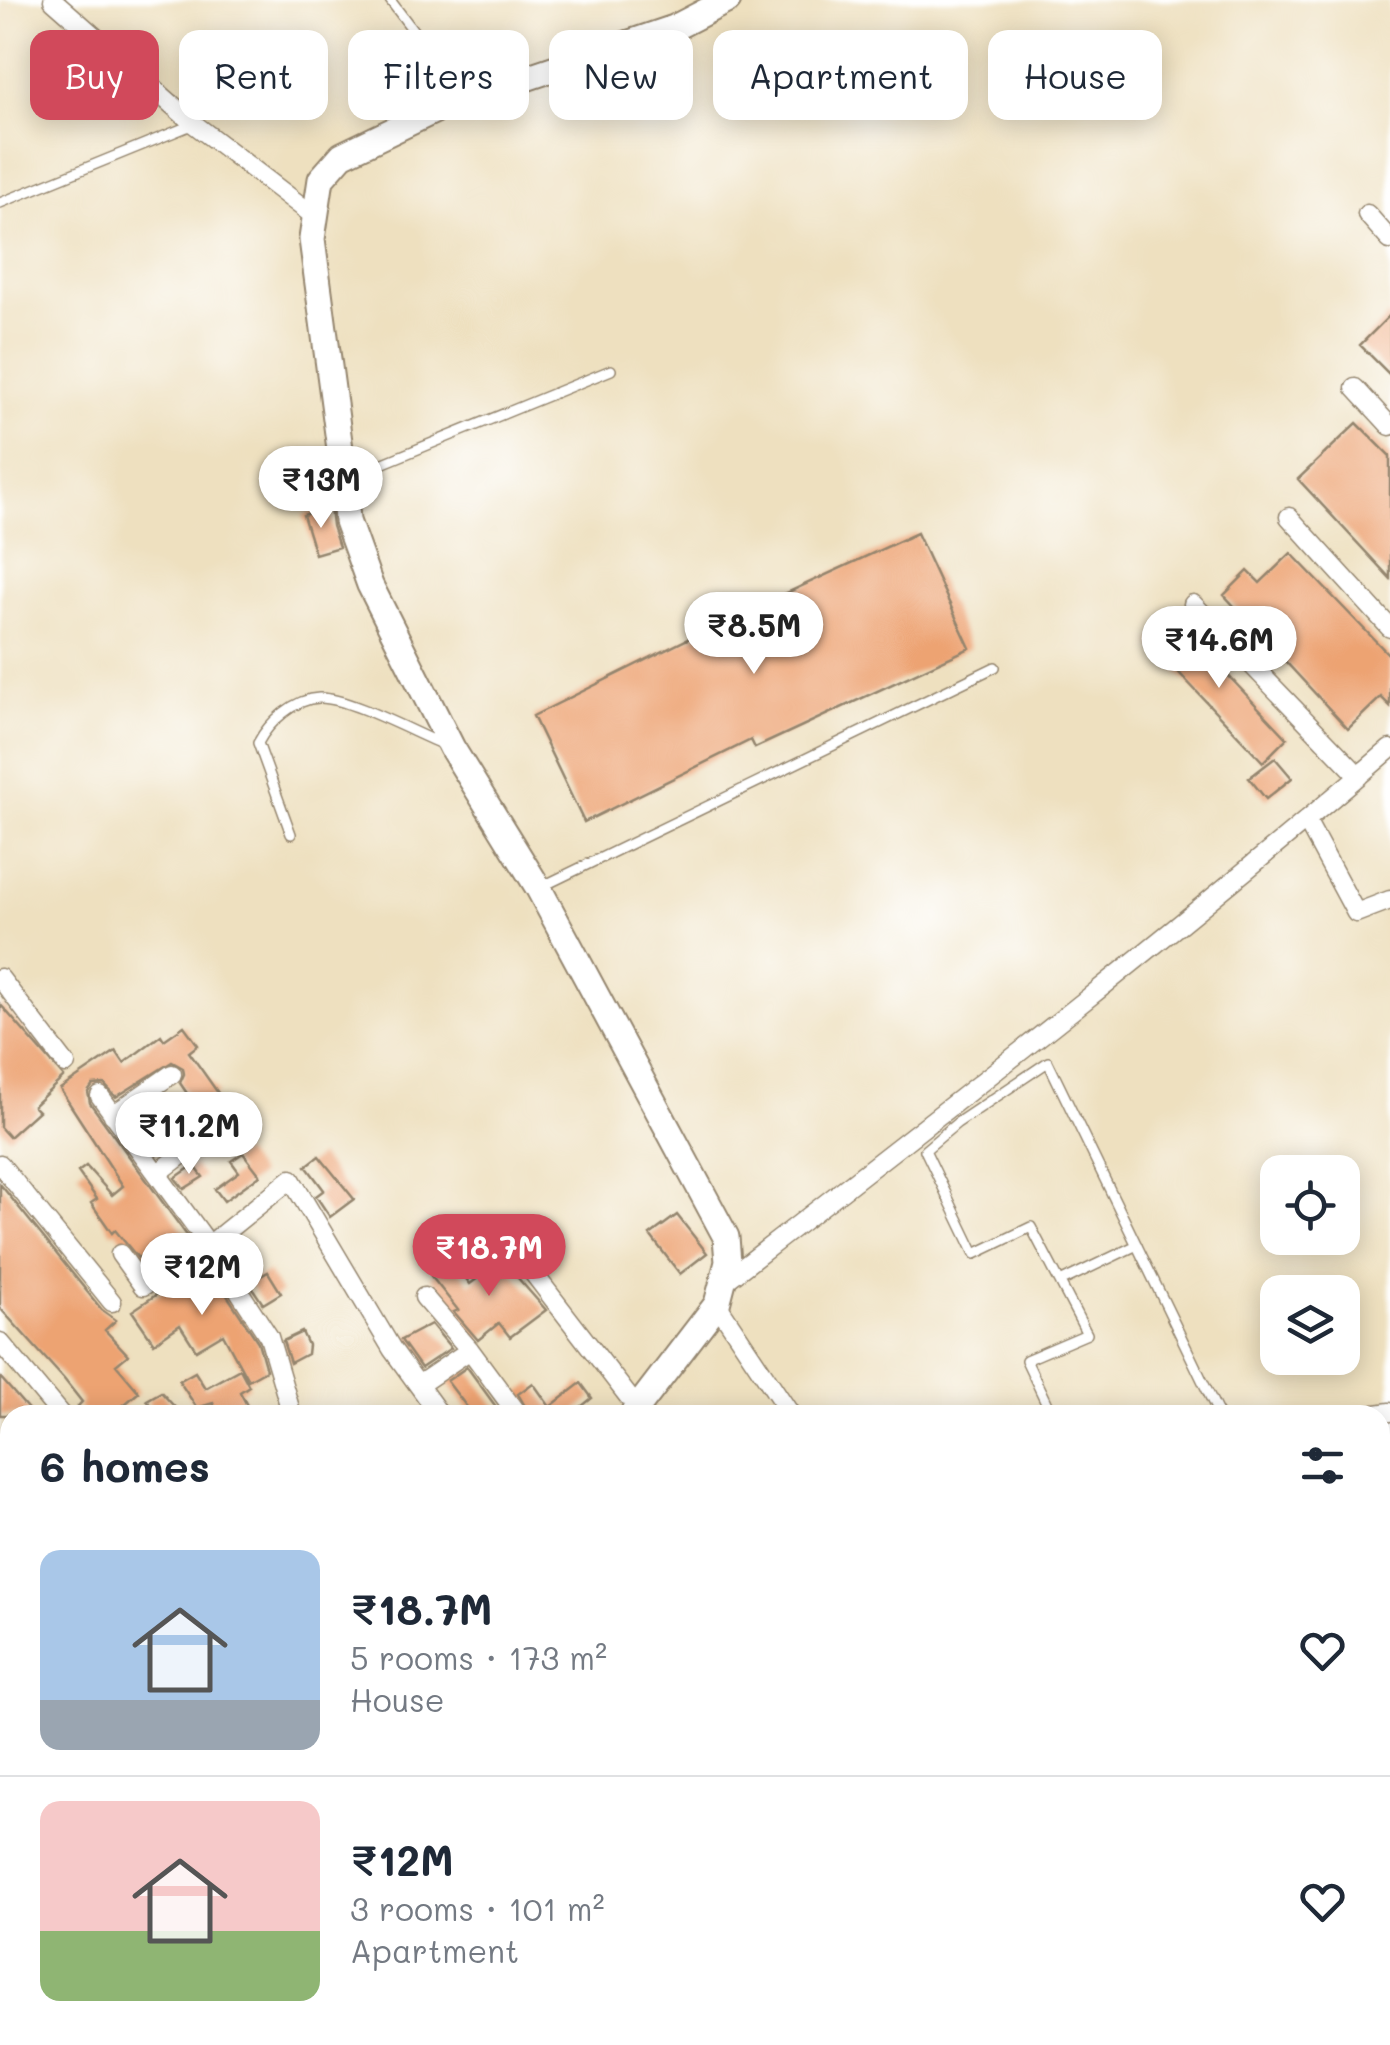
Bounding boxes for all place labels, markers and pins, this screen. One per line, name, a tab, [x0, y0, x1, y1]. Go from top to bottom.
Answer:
pin: ₹13M	[262, 446, 380, 531]
pin: ₹8.5M	[684, 592, 824, 677]
pin: ₹14.6M	[1138, 606, 1300, 691]
pin: ₹11.2M	[108, 1092, 270, 1177]
pin: ₹18.7M	[408, 1214, 570, 1299]
pin: ₹12M	[143, 1233, 261, 1318]

